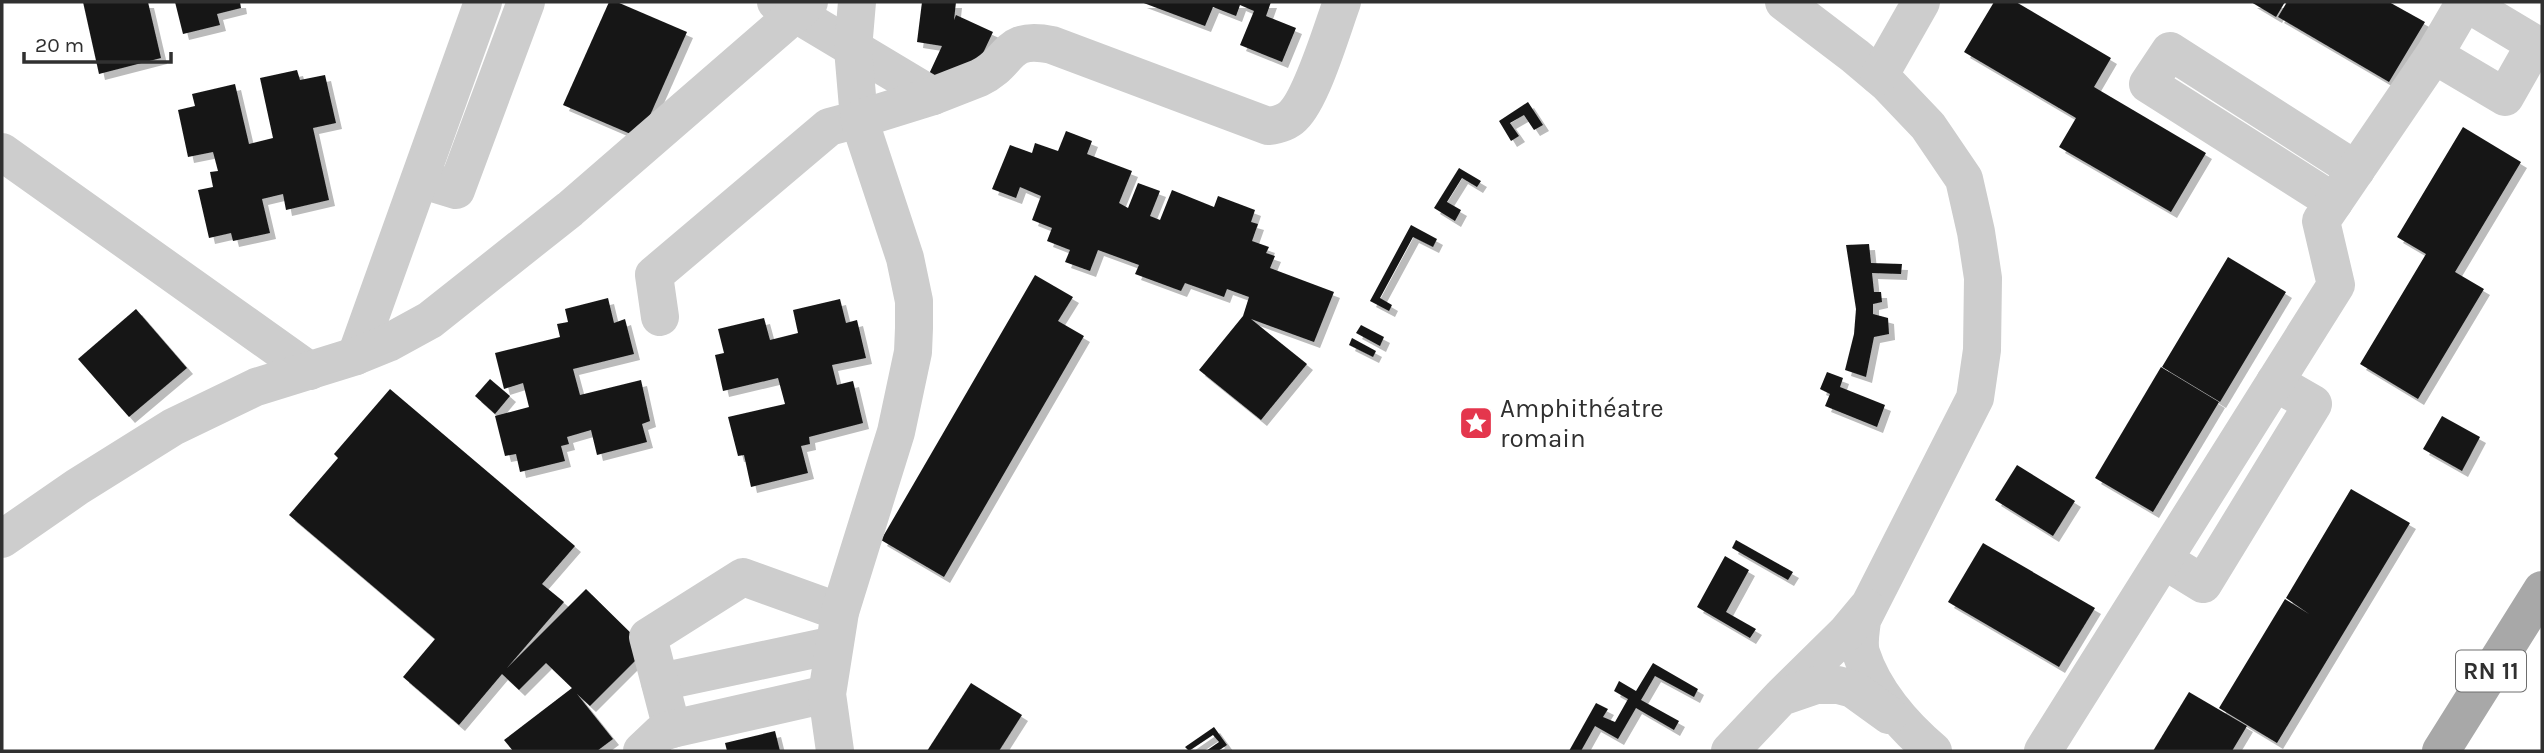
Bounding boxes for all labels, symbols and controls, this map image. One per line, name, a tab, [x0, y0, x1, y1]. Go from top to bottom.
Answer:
scale bar	[24, 21, 172, 65]
text: 20 m	[35, 33, 84, 57]
place label: Amphithéatre romain	[1500, 393, 1664, 454]
place icon: Amphithéatre romain	[1457, 404, 1495, 442]
road number: RN 11	[2456, 650, 2526, 692]

